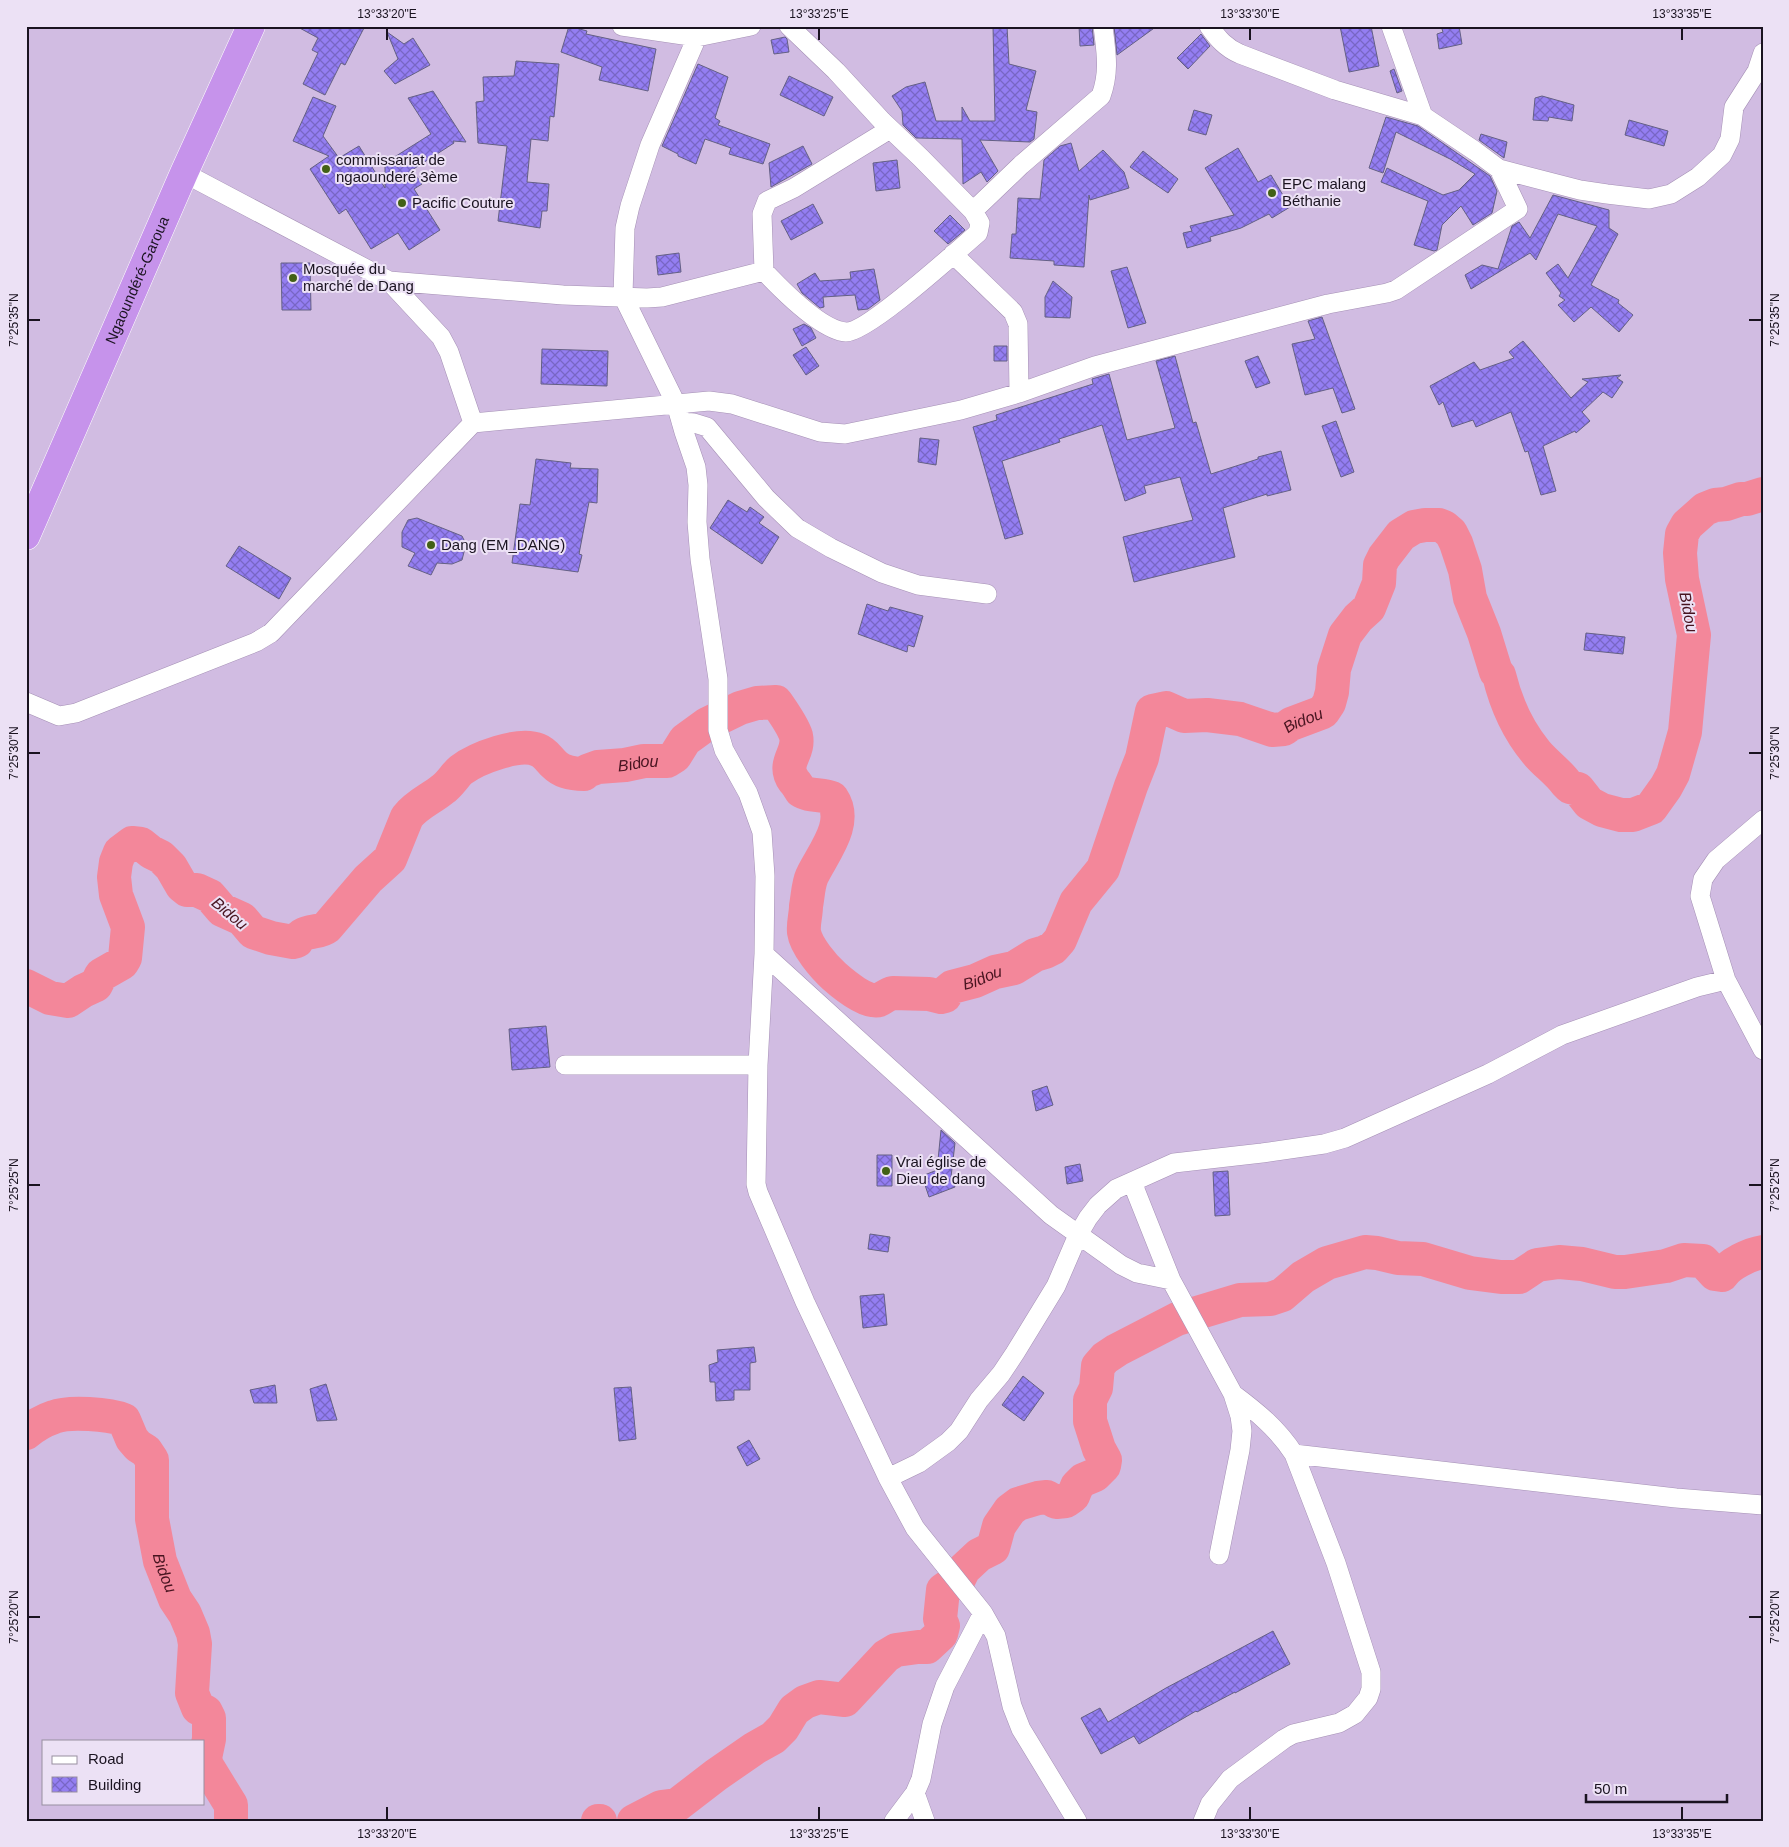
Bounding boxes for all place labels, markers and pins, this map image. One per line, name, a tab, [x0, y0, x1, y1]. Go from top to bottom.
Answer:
place label: commissariat de ngaounderé 3ème	[336, 151, 458, 185]
marker: commissariat de ngaounderé 3ème	[320, 163, 332, 175]
place label: EPC malang Béthanie	[1282, 175, 1366, 209]
marker: EPC malang Béthanie	[1266, 187, 1278, 199]
place label: Pacific Couture	[412, 194, 514, 211]
marker: Pacific Couture	[396, 197, 408, 209]
place label: Mosquée du marché de Dang	[303, 260, 414, 294]
marker: Mosquée du marché de Dang	[287, 272, 299, 284]
place label: Dang (EM_DANG)	[441, 536, 565, 553]
marker: Dang (EM_DANG)	[425, 539, 437, 551]
place label: Vrai église de Dieu de dang	[896, 1153, 986, 1187]
marker: Vrai église de Dieu de dang	[880, 1165, 892, 1177]

